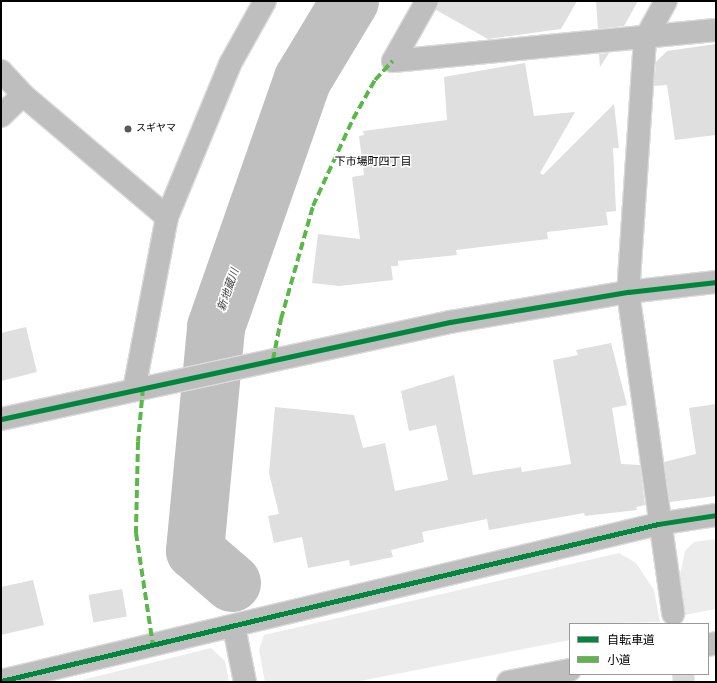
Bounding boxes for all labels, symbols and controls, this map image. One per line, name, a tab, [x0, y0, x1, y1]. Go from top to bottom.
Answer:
place label: スギヤマ	[136, 123, 176, 135]
marker: スギヤマ	[123, 124, 133, 134]
district label: 下市場町四丁目	[335, 155, 411, 169]
water label: 新地蔵川	[216, 267, 242, 313]
legend	[569, 623, 709, 675]
text: 自転車道	[607, 633, 655, 648]
text: 小道	[607, 653, 631, 668]

